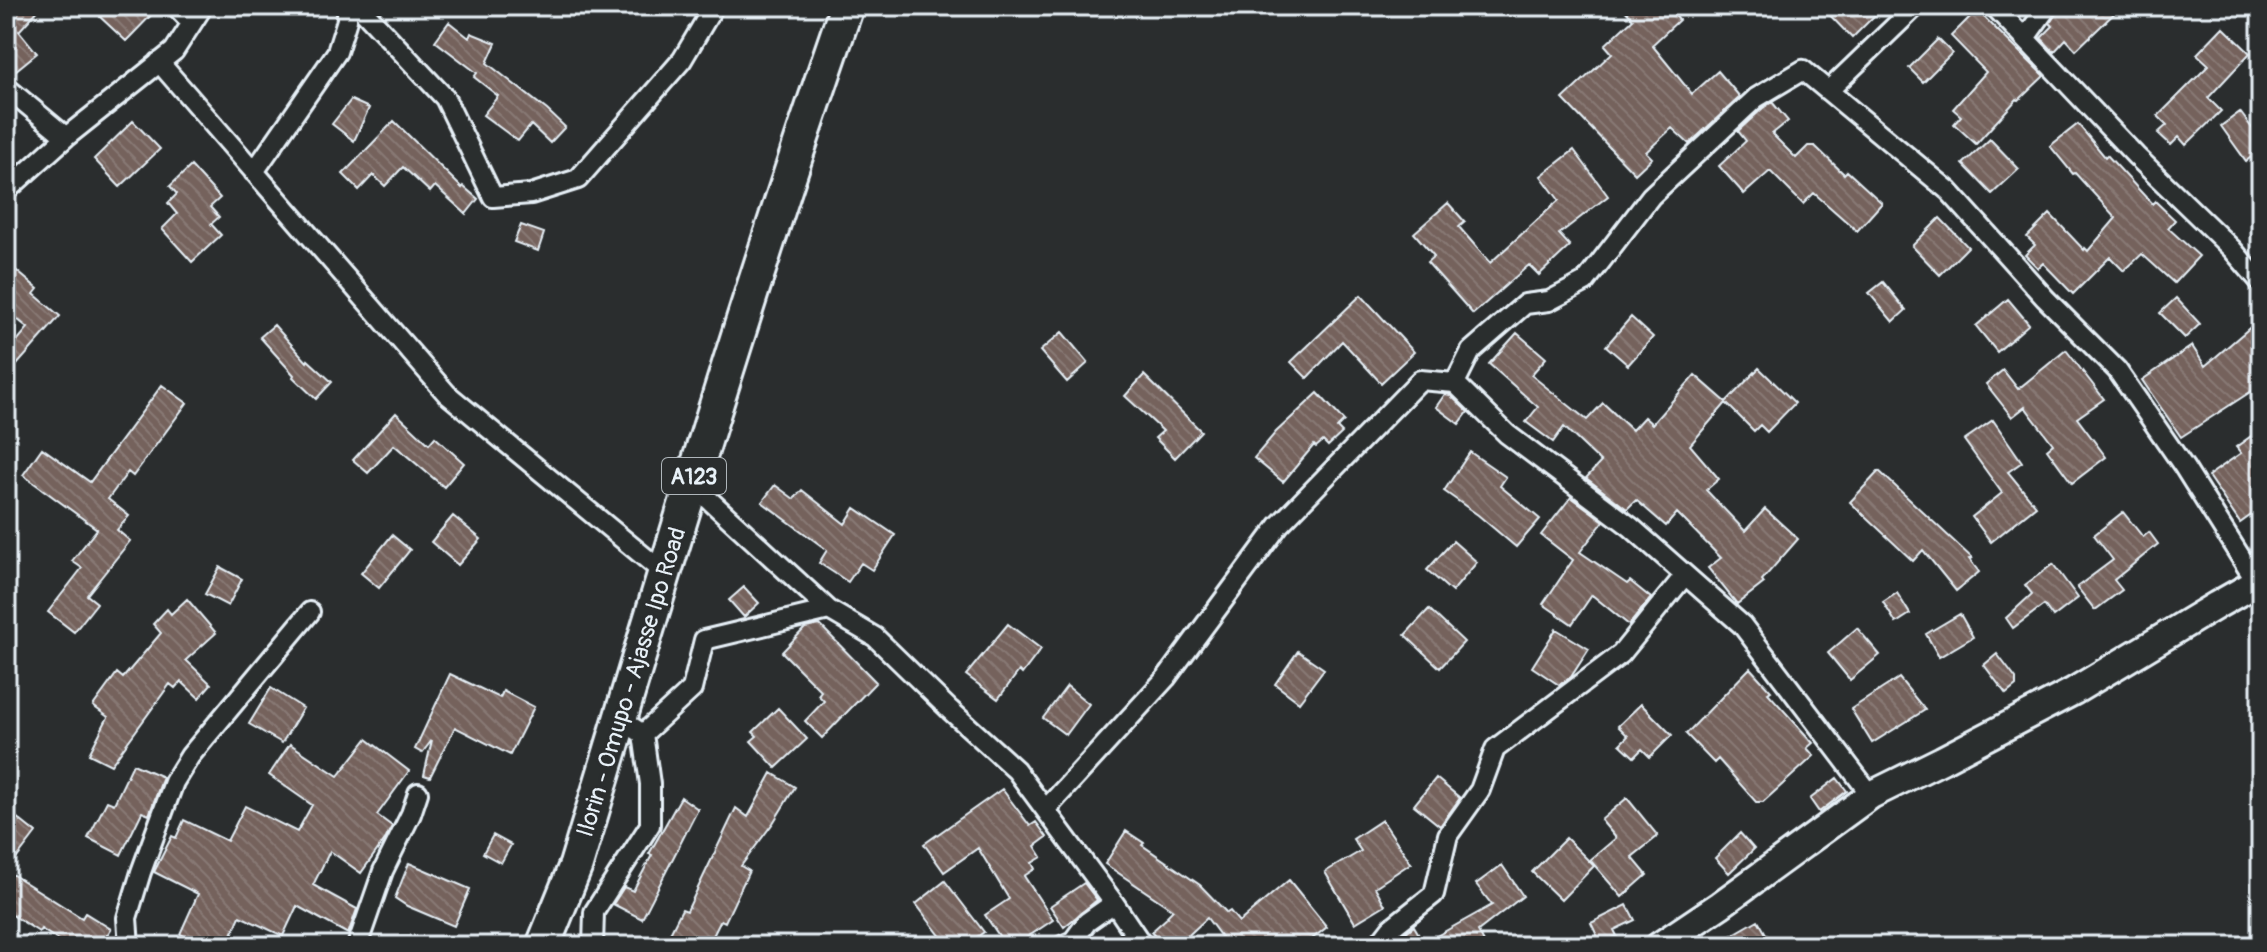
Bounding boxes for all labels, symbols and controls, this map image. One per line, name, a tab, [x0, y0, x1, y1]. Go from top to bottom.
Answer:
road number: A123	[662, 458, 726, 494]
street label: Ilorin - Omupo - Ajasse Ipo Road	[570, 524, 692, 841]

